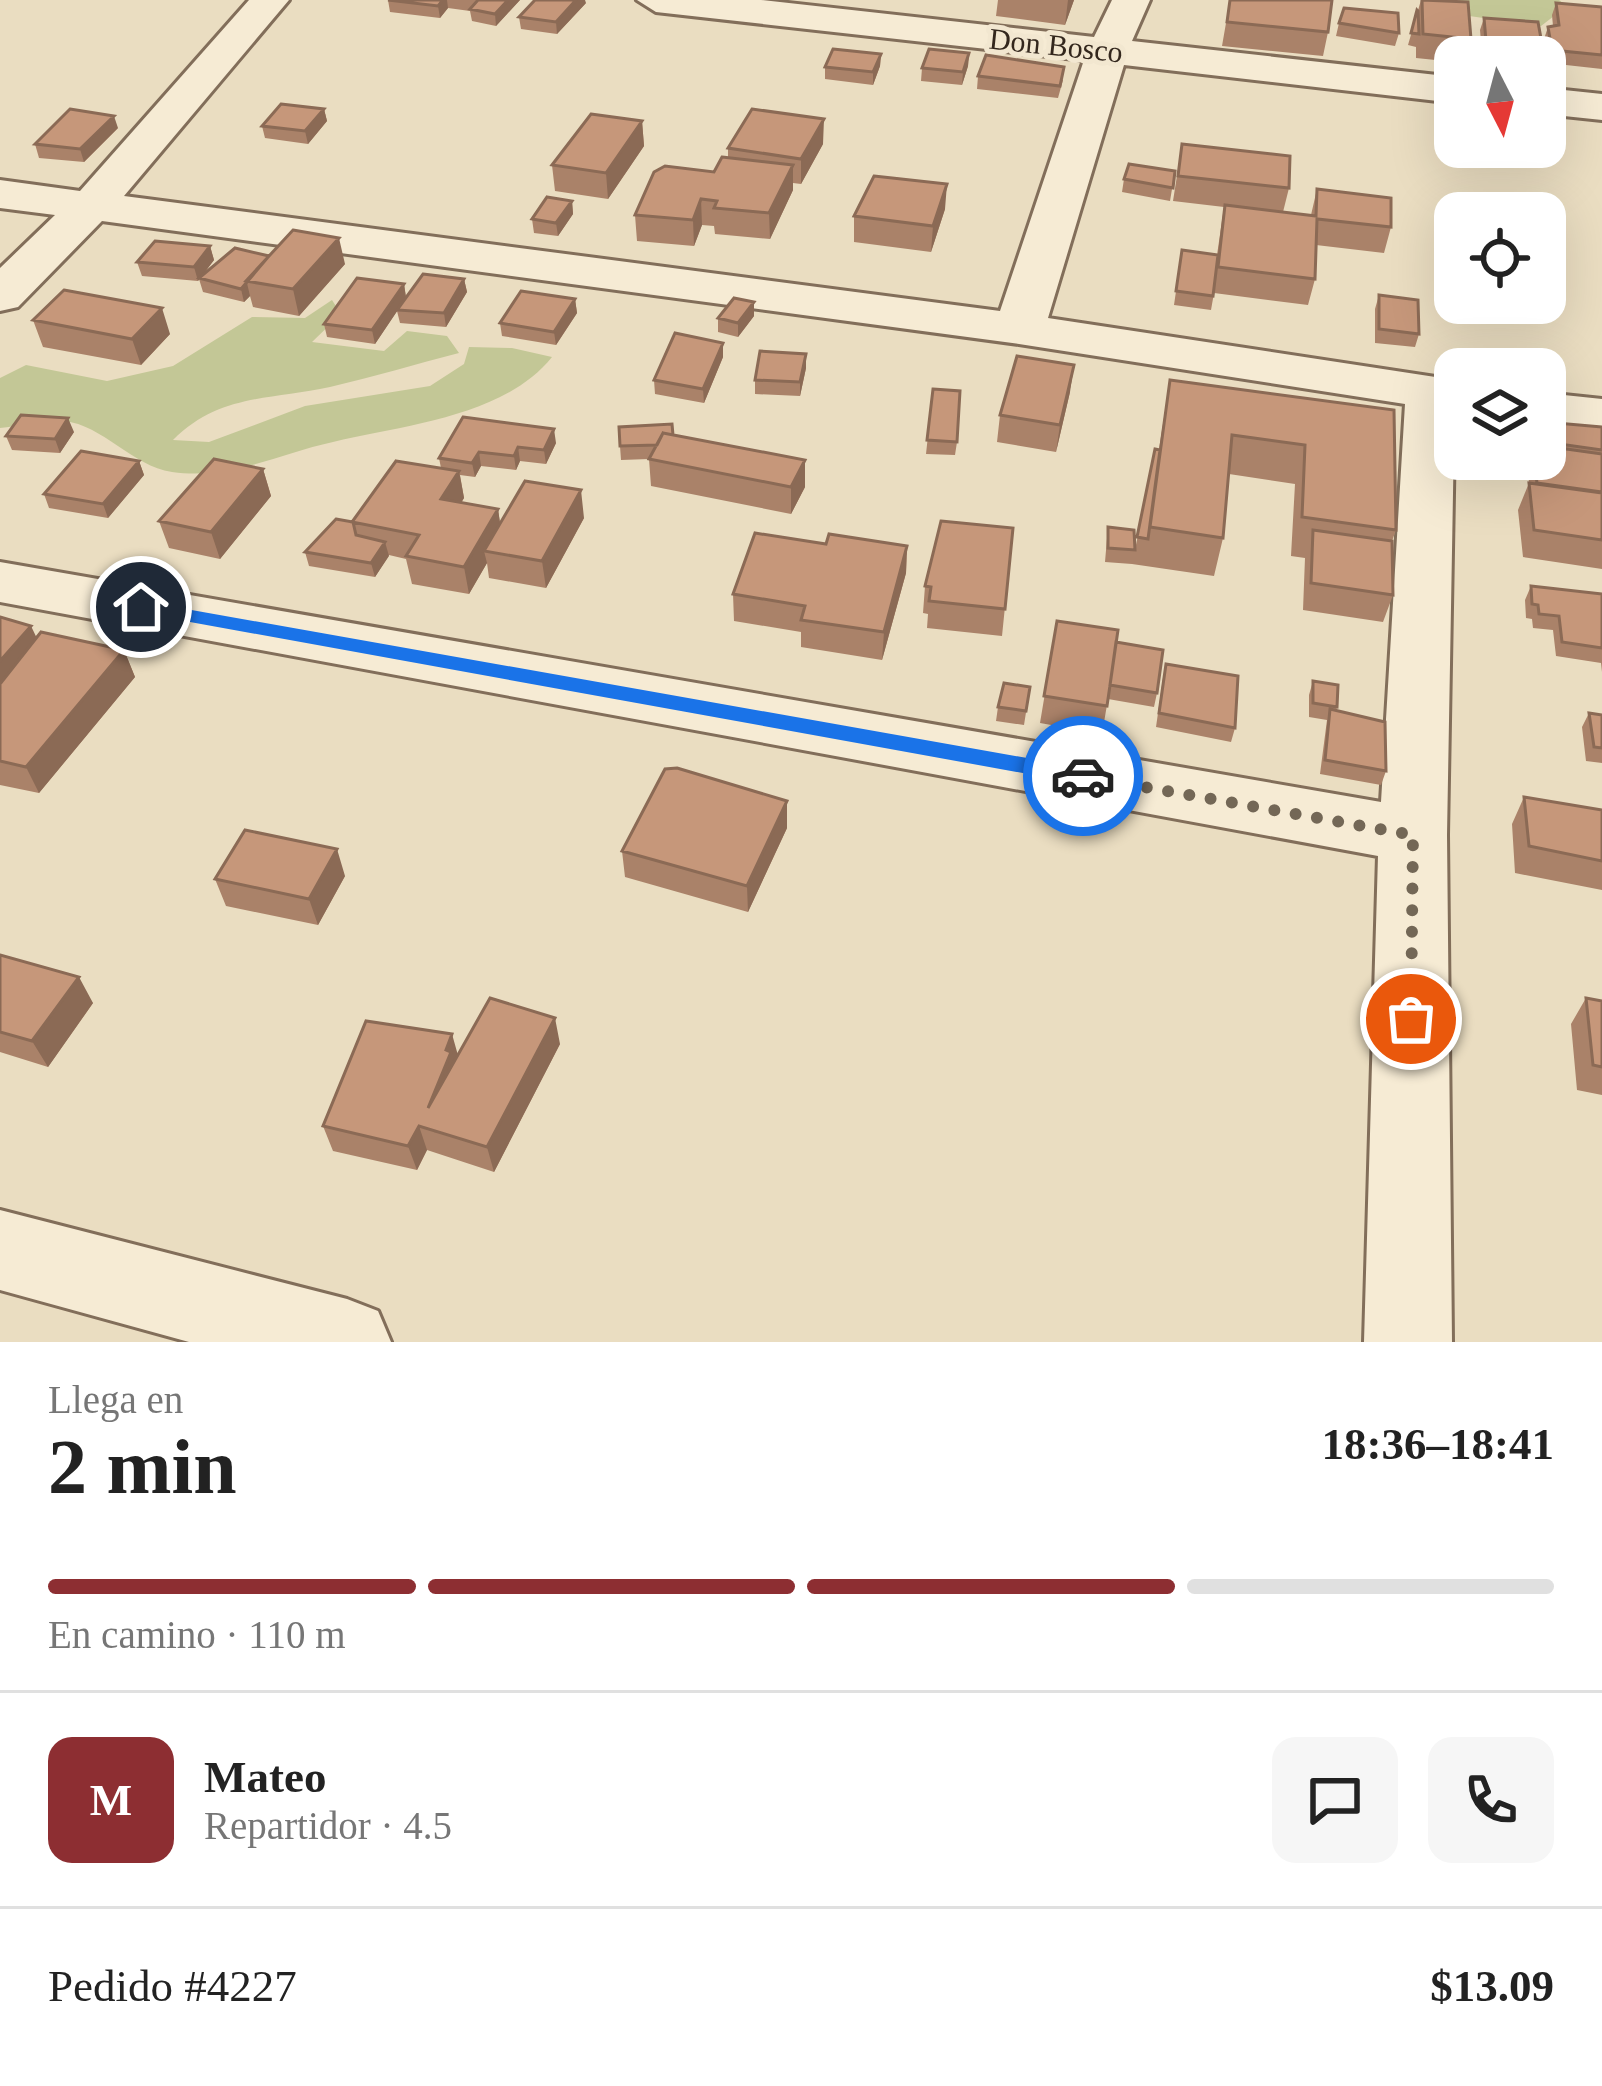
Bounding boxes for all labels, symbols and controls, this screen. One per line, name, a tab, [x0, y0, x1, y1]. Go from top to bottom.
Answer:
street label: Don Bosco	[988, 22, 1124, 68]
north arrow	[1434, 36, 1566, 168]
map controls	[1434, 36, 1566, 480]
button: locate	[1434, 192, 1566, 324]
button: layers	[1434, 348, 1566, 480]
pin	[90, 556, 192, 658]
icon: home	[108, 574, 174, 640]
courier	[1023, 716, 1143, 836]
icon: car	[1050, 743, 1116, 809]
pin	[1360, 968, 1462, 1070]
icon: bag	[1378, 986, 1444, 1052]
text: Llega en	[48, 1378, 183, 1421]
text: 18:36–18:41	[1322, 1419, 1554, 1469]
text: 2 min	[48, 1423, 237, 1510]
text: En camino · 110 m	[48, 1613, 346, 1656]
button: chat	[1272, 1737, 1398, 1863]
button: phone	[1428, 1737, 1554, 1863]
text: Mateo	[204, 1752, 326, 1802]
text: M	[90, 1775, 132, 1825]
text: Repartidor · 4.5	[204, 1804, 452, 1847]
text: Pedido #4227	[48, 1961, 297, 2011]
text: $13.09	[1430, 1961, 1554, 2011]

